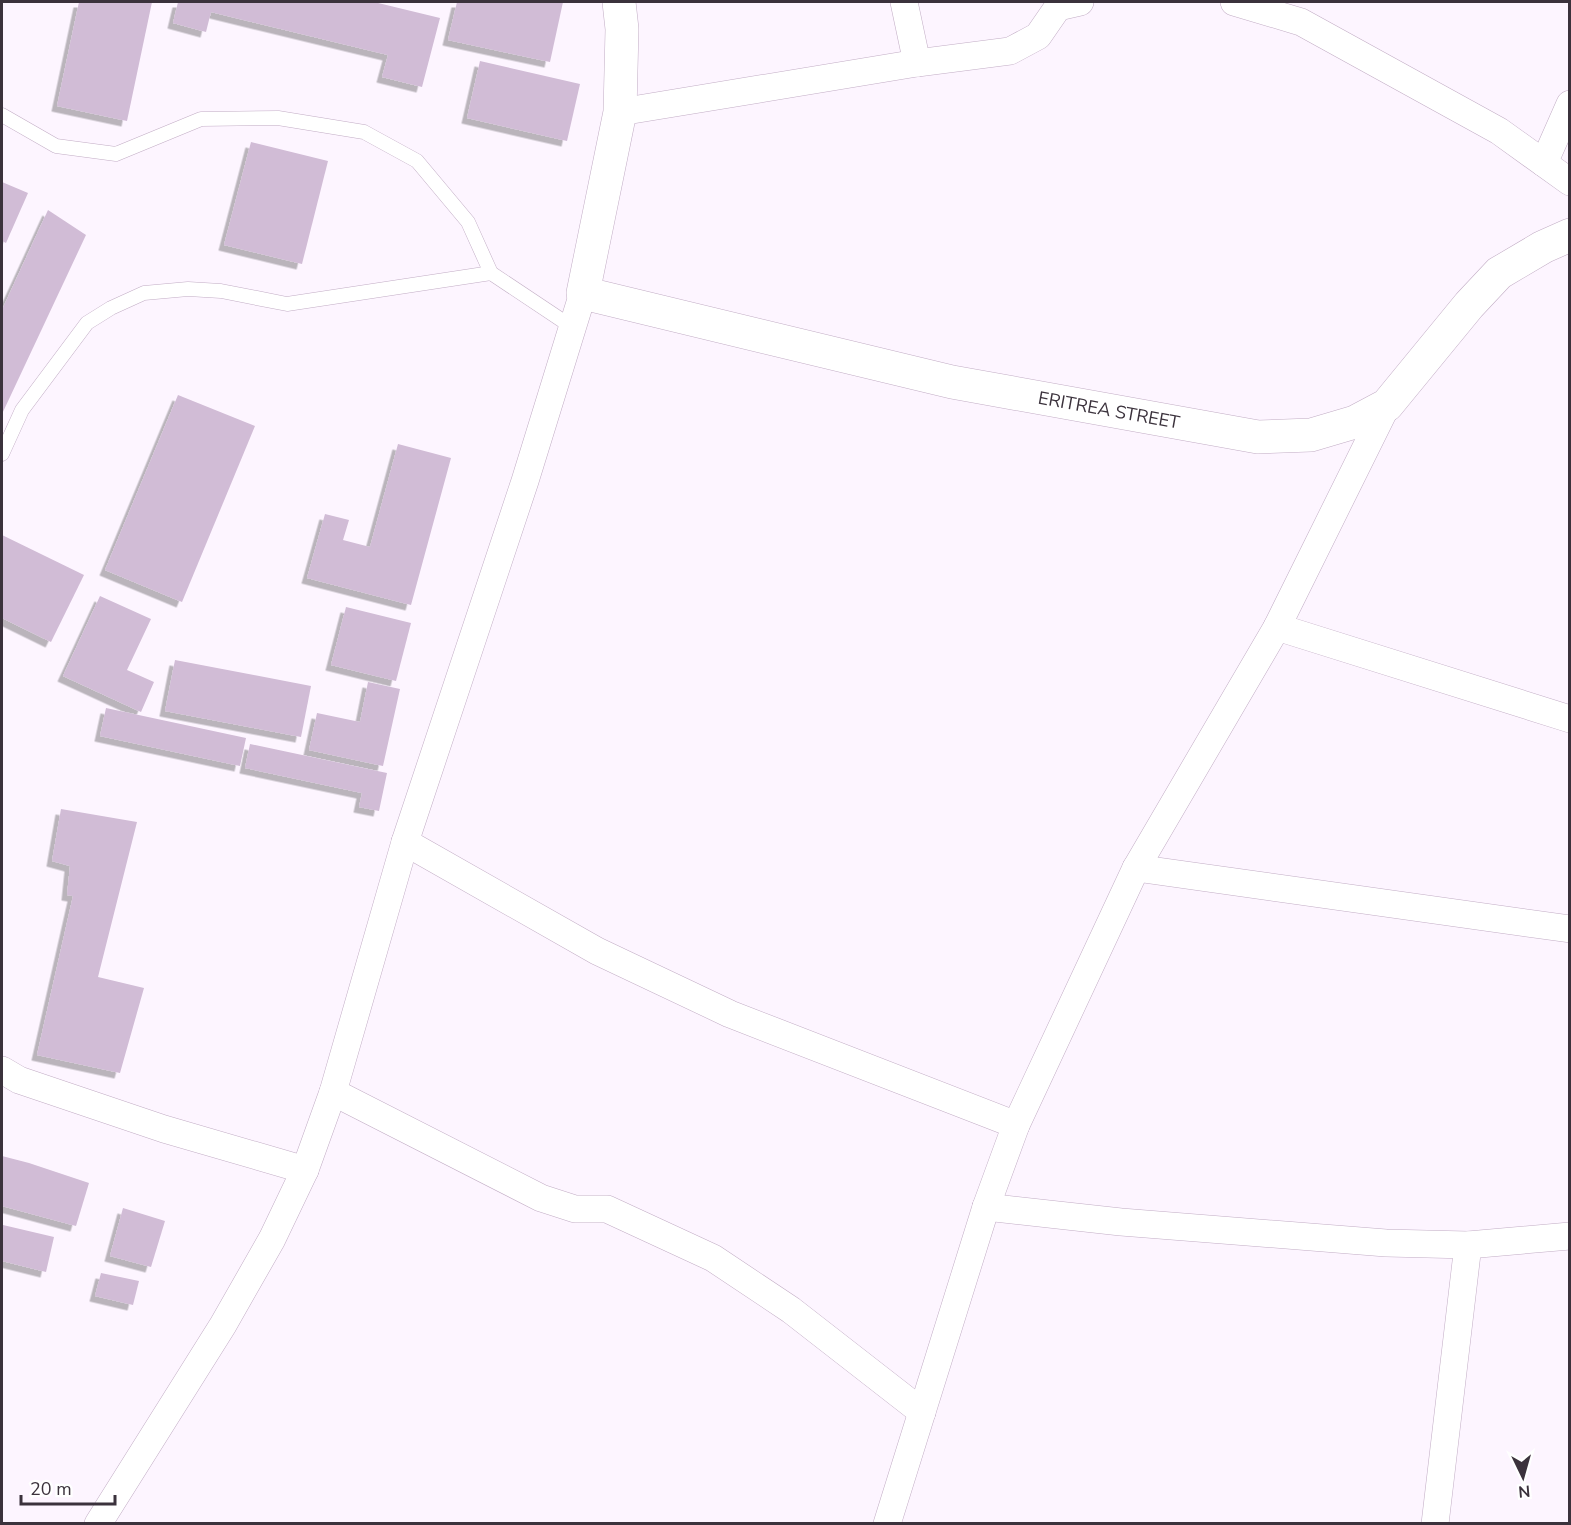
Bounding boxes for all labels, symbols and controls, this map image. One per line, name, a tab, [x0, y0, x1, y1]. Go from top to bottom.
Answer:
street label: ERITREA STREET	[1036, 386, 1182, 435]
north arrow	[1493, 1447, 1553, 1507]
scale bar	[21, 1468, 116, 1506]
text: 20 m	[30, 1477, 72, 1501]
text: N	[1517, 1479, 1531, 1502]

